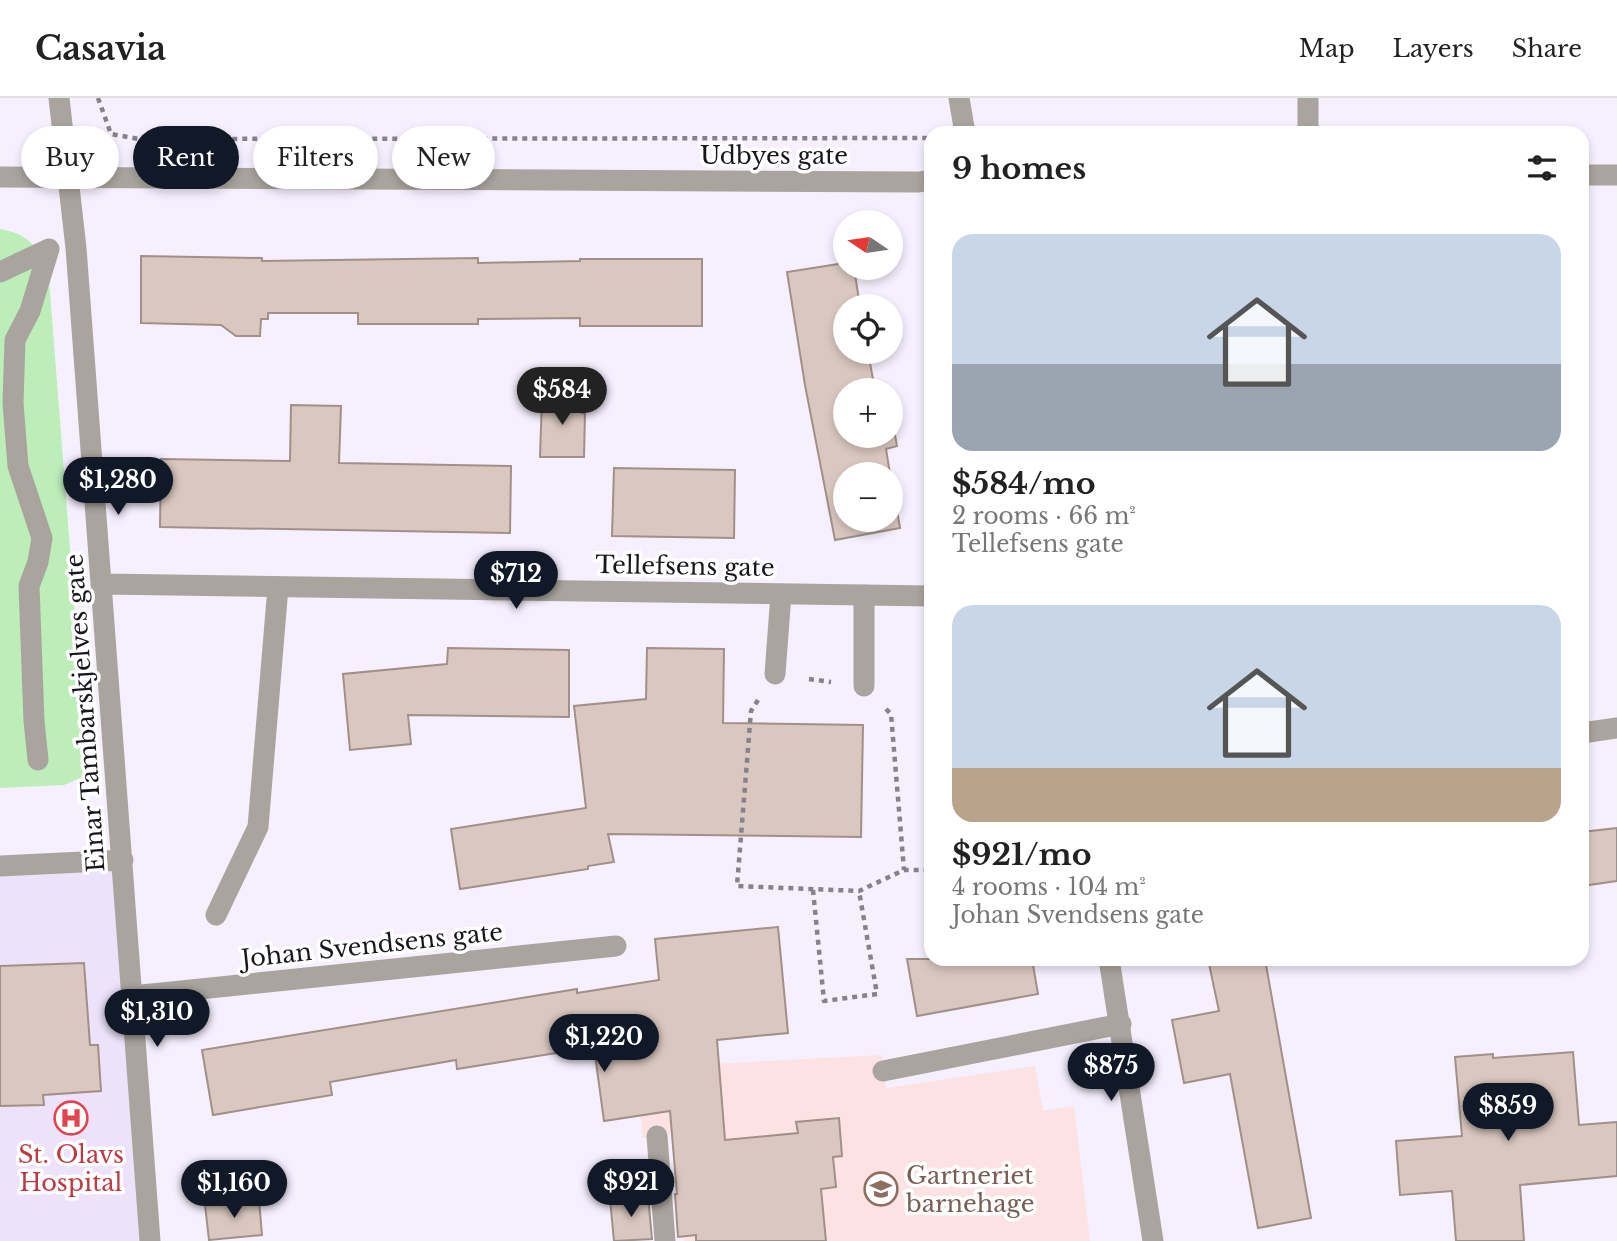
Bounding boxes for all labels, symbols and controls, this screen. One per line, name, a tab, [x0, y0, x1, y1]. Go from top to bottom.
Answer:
text: Casavia	[35, 28, 166, 69]
text: Map	[1299, 34, 1355, 63]
text: Layers	[1393, 34, 1474, 63]
text: Share	[1512, 34, 1582, 63]
chip: Buy	[21, 126, 119, 189]
chip: Rent	[133, 126, 239, 189]
chip: Filters	[253, 126, 378, 189]
chip: New	[392, 126, 495, 189]
street label: Udbyes gate	[700, 141, 848, 170]
icon: filters	[1523, 149, 1561, 187]
text: 9 homes	[952, 150, 1086, 187]
north arrow	[833, 210, 903, 280]
map controls	[833, 210, 903, 532]
icon: home	[1194, 279, 1320, 405]
button: locate	[833, 294, 903, 364]
pin: $584	[521, 368, 603, 427]
text: $584	[533, 376, 591, 404]
button: +	[833, 378, 903, 448]
pin: $1,280	[61, 458, 175, 517]
button: −	[833, 462, 903, 532]
text: $584/mo	[952, 465, 1095, 502]
text: $1,280	[79, 466, 157, 494]
text: 2 rooms · 66 m²	[952, 502, 1136, 530]
text: Tellefsens gate	[952, 530, 1124, 558]
street label: Tellefsens gate	[595, 550, 775, 582]
pin: $712	[475, 552, 557, 611]
street label: Einar Tambarskjelves gate	[59, 553, 111, 873]
text: $712	[490, 560, 542, 588]
icon: home	[1194, 650, 1320, 776]
text: $921/mo	[952, 836, 1091, 873]
text: 4 rooms · 104 m²	[952, 873, 1146, 901]
text: Johan Svendsens gate	[952, 901, 1204, 929]
street label: Johan Svendsens gate	[237, 917, 504, 973]
pin: $1,310	[100, 990, 214, 1049]
text: $1,310	[121, 998, 193, 1026]
pin: $1,220	[547, 1014, 661, 1074]
text: $1,220	[565, 1023, 643, 1051]
pin: $875	[1070, 1044, 1152, 1103]
text: $875	[1084, 1052, 1138, 1080]
pin: $859	[1467, 1084, 1549, 1143]
text: $859	[1479, 1092, 1537, 1120]
hospital icon: St. Olavs Hospital	[52, 1099, 90, 1137]
place label: St. Olavs Hospital	[18, 1140, 124, 1197]
pin: $1,160	[177, 1160, 291, 1220]
pin: $921	[590, 1160, 672, 1219]
place label: Gartneriet barnehage	[905, 1161, 1035, 1218]
text: $921	[603, 1168, 659, 1196]
text: $1,160	[197, 1169, 271, 1197]
school or university icon: Gartneriet barnehage	[862, 1170, 900, 1208]

